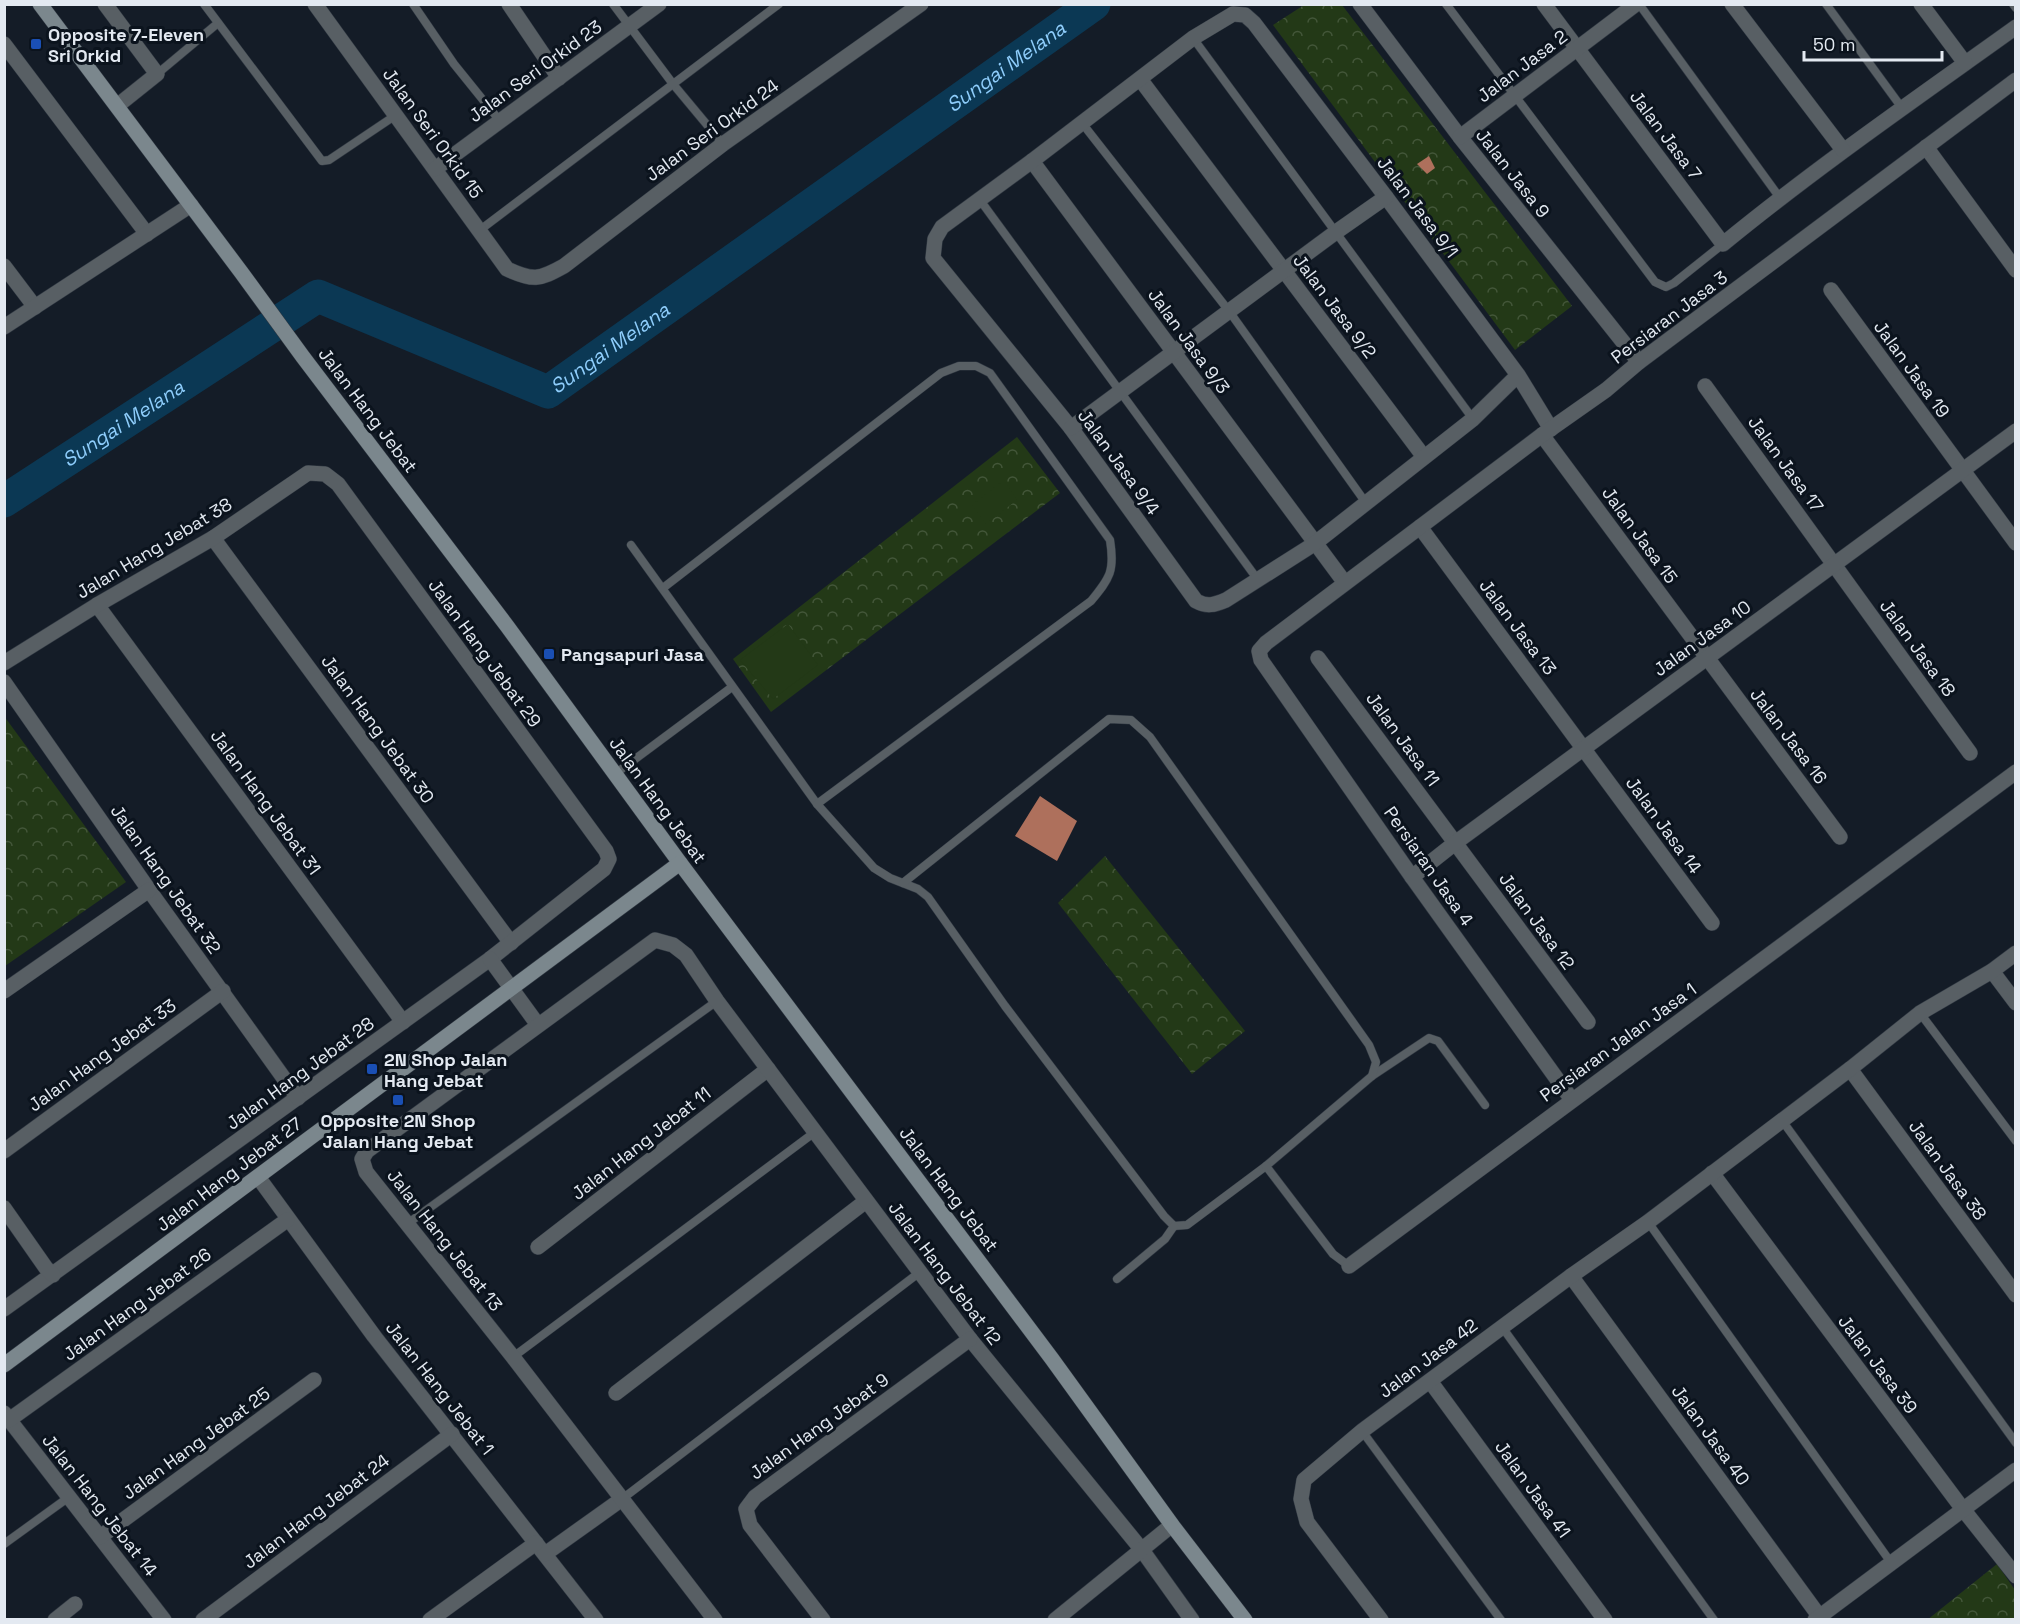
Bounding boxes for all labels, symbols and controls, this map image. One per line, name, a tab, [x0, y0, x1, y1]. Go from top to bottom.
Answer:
street label: Jalan Seri Orkid 23	[464, 15, 606, 127]
water label: Sungai Melana	[941, 15, 1071, 118]
place label: Opposite 7-Eleven Sri Orkid	[48, 23, 204, 67]
scale bar	[1804, 24, 1942, 62]
street label: Jalan Jasa 2	[1472, 25, 1572, 107]
text: 50 m	[1813, 33, 1855, 56]
marker: Opposite 7-Eleven Sri Orkid	[29, 37, 43, 51]
street label: Jalan Seri Orkid 15	[378, 63, 488, 203]
street label: Jalan Seri Orkid 24	[641, 74, 783, 186]
street label: Jalan Jasa 7	[1625, 86, 1707, 184]
street label: Jalan Jasa 9	[1471, 124, 1555, 222]
street label: Jalan Jasa 9/1	[1372, 152, 1464, 262]
street label: Jalan Jasa 9/2	[1288, 249, 1382, 363]
street label: Persiaran Jasa 3	[1606, 266, 1732, 368]
street label: Jalan Jasa 9/3	[1143, 284, 1235, 398]
water label: Sungai Melana	[545, 297, 675, 399]
street label: Jalan Jasa 19	[1869, 316, 1955, 422]
street label: Jalan Hang Jebat	[313, 343, 423, 477]
water label: Sungai Melana	[57, 374, 189, 473]
street label: Jalan Jasa 9/4	[1073, 405, 1165, 519]
street label: Jalan Jasa 17	[1743, 411, 1829, 517]
street label: Jalan Jasa 15	[1597, 482, 1683, 588]
street label: Jalan Hang Jebat 38	[72, 492, 236, 604]
street label: Jalan Hang Jebat 29	[424, 574, 546, 732]
street label: Jalan Jasa 13	[1474, 574, 1562, 680]
street label: Jalan Jasa 10	[1649, 595, 1755, 681]
street label: Jalan Jasa 18	[1875, 595, 1961, 701]
place label: Pangsapuri Jasa	[561, 643, 705, 666]
marker: Pangsapuri Jasa	[542, 647, 556, 661]
street label: Jalan Hang Jebat 30	[316, 650, 440, 808]
street label: Jalan Jasa 16	[1745, 683, 1833, 789]
street label: Jalan Jasa 11	[1361, 687, 1445, 791]
street label: Jalan Hang Jebat 31	[206, 725, 326, 879]
street label: Jalan Hang Jebat	[604, 732, 712, 868]
street label: Jalan Jasa 14	[1621, 772, 1707, 878]
street label: Jalan Hang Jebat 32	[106, 800, 226, 958]
street label: Persiaran Jasa 4	[1379, 802, 1479, 930]
street label: Jalan Jasa 12	[1494, 868, 1580, 974]
street label: Persiaran Jalan Jasa 1	[1535, 977, 1701, 1107]
street label: Jalan Hang Jebat 33	[24, 994, 180, 1116]
street label: Jalan Hang Jebat 28	[221, 1012, 379, 1134]
place label: 2N Shop Jalan Hang Jebat	[384, 1048, 507, 1092]
marker: 2N Shop Jalan Hang Jebat	[365, 1062, 379, 1076]
street label: Jalan Hang Jebat 11	[567, 1081, 715, 1205]
marker: Opposite 2N Shop Jalan Hang Jebat	[391, 1093, 405, 1107]
place label: Opposite 2N Shop Jalan Hang Jebat	[320, 1109, 476, 1153]
street label: Jalan Hang Jebat 27	[152, 1112, 306, 1236]
street label: Jalan Jasa 38	[1904, 1116, 1992, 1224]
street label: Jalan Hang Jebat	[894, 1122, 1004, 1256]
street label: Jalan Hang Jebat 13	[382, 1164, 508, 1316]
street label: Jalan Hang Jebat 12	[883, 1197, 1007, 1349]
street label: Jalan Hang Jebat 26	[58, 1243, 216, 1365]
street label: Jalan Jasa 39	[1833, 1310, 1923, 1418]
street label: Jalan Jasa 42	[1374, 1313, 1482, 1403]
street label: Jalan Hang Jebat 1	[381, 1317, 499, 1459]
street label: Jalan Hang Jebat 9	[745, 1368, 893, 1484]
street label: Jalan Jasa 40	[1667, 1380, 1755, 1490]
street label: Jalan Hang Jebat 25	[118, 1382, 274, 1504]
street label: Jalan Hang Jebat 14	[37, 1429, 163, 1581]
street label: Jalan Jasa 41	[1490, 1436, 1576, 1542]
street label: Jalan Hang Jebat 24	[238, 1449, 394, 1573]

